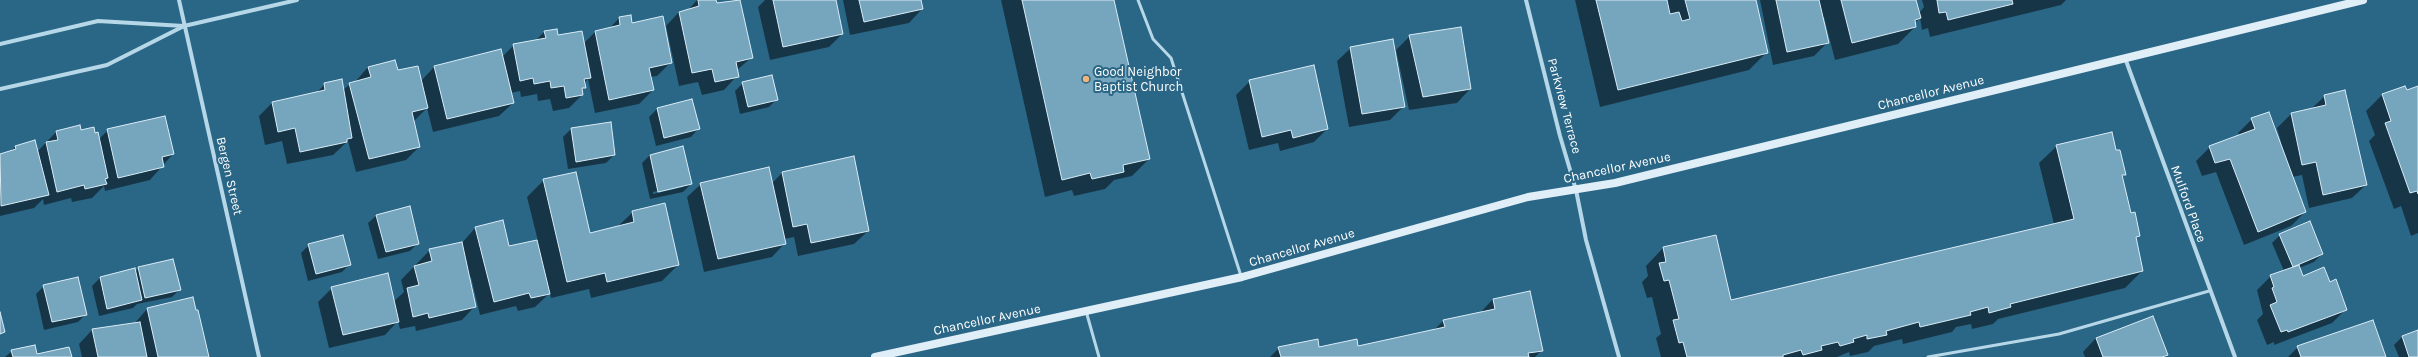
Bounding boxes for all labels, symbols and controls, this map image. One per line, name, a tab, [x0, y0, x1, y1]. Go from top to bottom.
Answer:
street label: Parkview Terrace	[1544, 57, 1584, 155]
place label: Good Neighbor Baptist Church	[1094, 64, 1183, 95]
street label: Chancellor Avenue	[1876, 72, 1986, 114]
marker: Good Neighbor Baptist Church	[1081, 74, 1091, 84]
street label: Bergen Street	[212, 135, 246, 217]
street label: Chancellor Avenue	[1562, 149, 1672, 187]
street label: Mulford Place	[2167, 163, 2209, 245]
street label: Chancellor Avenue	[1247, 225, 1357, 271]
street label: Chancellor Avenue	[932, 301, 1042, 339]

